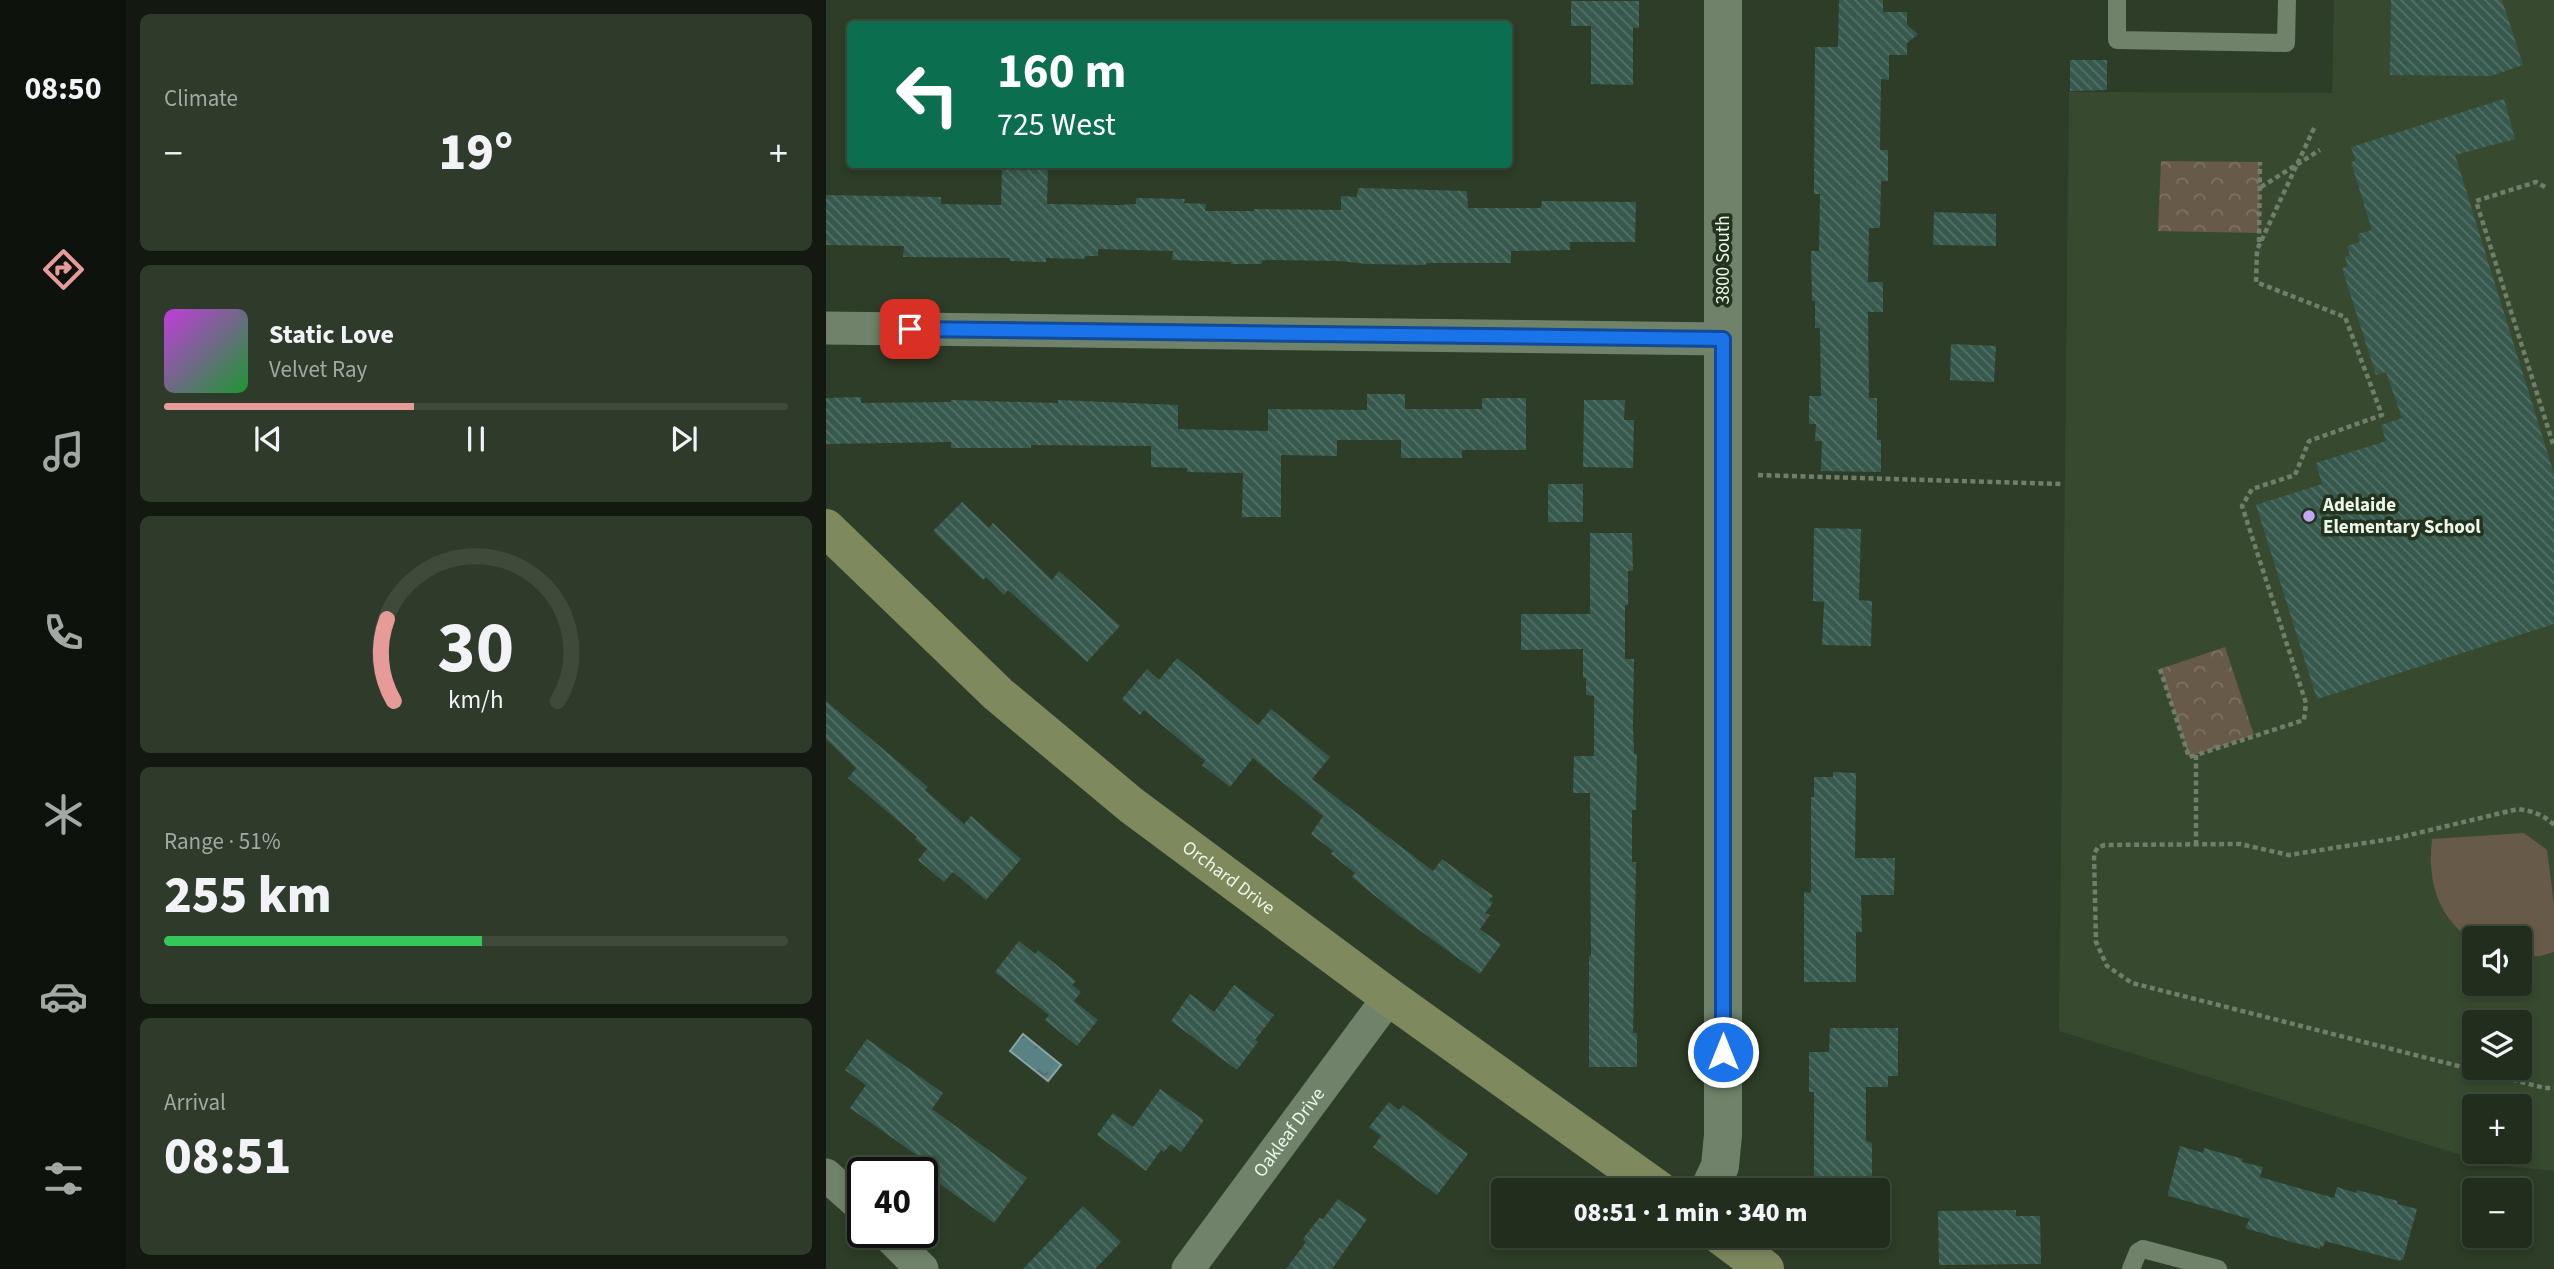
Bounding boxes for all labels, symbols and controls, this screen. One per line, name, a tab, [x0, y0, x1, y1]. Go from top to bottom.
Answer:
text: 160 m	[997, 37, 1126, 107]
icon: left	[882, 49, 973, 140]
text: 08:50	[24, 66, 102, 112]
text: Climate	[164, 82, 238, 115]
text: 725 West	[997, 102, 1116, 148]
text: 19°	[439, 116, 513, 190]
text: −	[164, 127, 183, 181]
text: +	[769, 127, 788, 181]
street label: 3800 South	[1710, 215, 1737, 305]
icon: directions	[39, 245, 88, 294]
pin	[880, 299, 940, 359]
icon: arrive	[891, 310, 929, 348]
text: Static Love	[269, 316, 394, 353]
text: Velvet Ray	[269, 353, 367, 386]
icon: previous	[249, 420, 287, 458]
icon: pause	[457, 420, 495, 458]
icon: next	[665, 420, 703, 458]
icon: music	[39, 427, 88, 476]
place label: Adelaide Elementary School	[2322, 492, 2481, 541]
marker: Adelaide Elementary School	[2301, 508, 2317, 524]
text: 30	[438, 596, 514, 700]
icon: phone	[39, 608, 88, 657]
text: km/h	[448, 681, 504, 717]
icon: climate	[39, 790, 88, 839]
text: Range · 51%	[164, 825, 281, 858]
street label: Orchard Drive	[1177, 834, 1281, 921]
text: 255 km	[164, 859, 332, 933]
map controls	[2462, 926, 2532, 1248]
button: sound	[2462, 926, 2532, 996]
icon: car	[39, 972, 88, 1021]
button: layers	[2462, 1010, 2532, 1080]
position arrow	[1686, 1015, 1760, 1089]
street label: Oakleaf Drive	[1247, 1082, 1331, 1183]
text: Arrival	[164, 1086, 226, 1119]
button: +	[2462, 1094, 2532, 1164]
text: 08:51	[164, 1120, 291, 1194]
icon: filters	[39, 1154, 88, 1203]
speed limit sign: 40	[847, 1157, 938, 1248]
button: −	[2462, 1178, 2532, 1248]
text: 08:51 · 1 min · 340 m	[1574, 1194, 1807, 1231]

